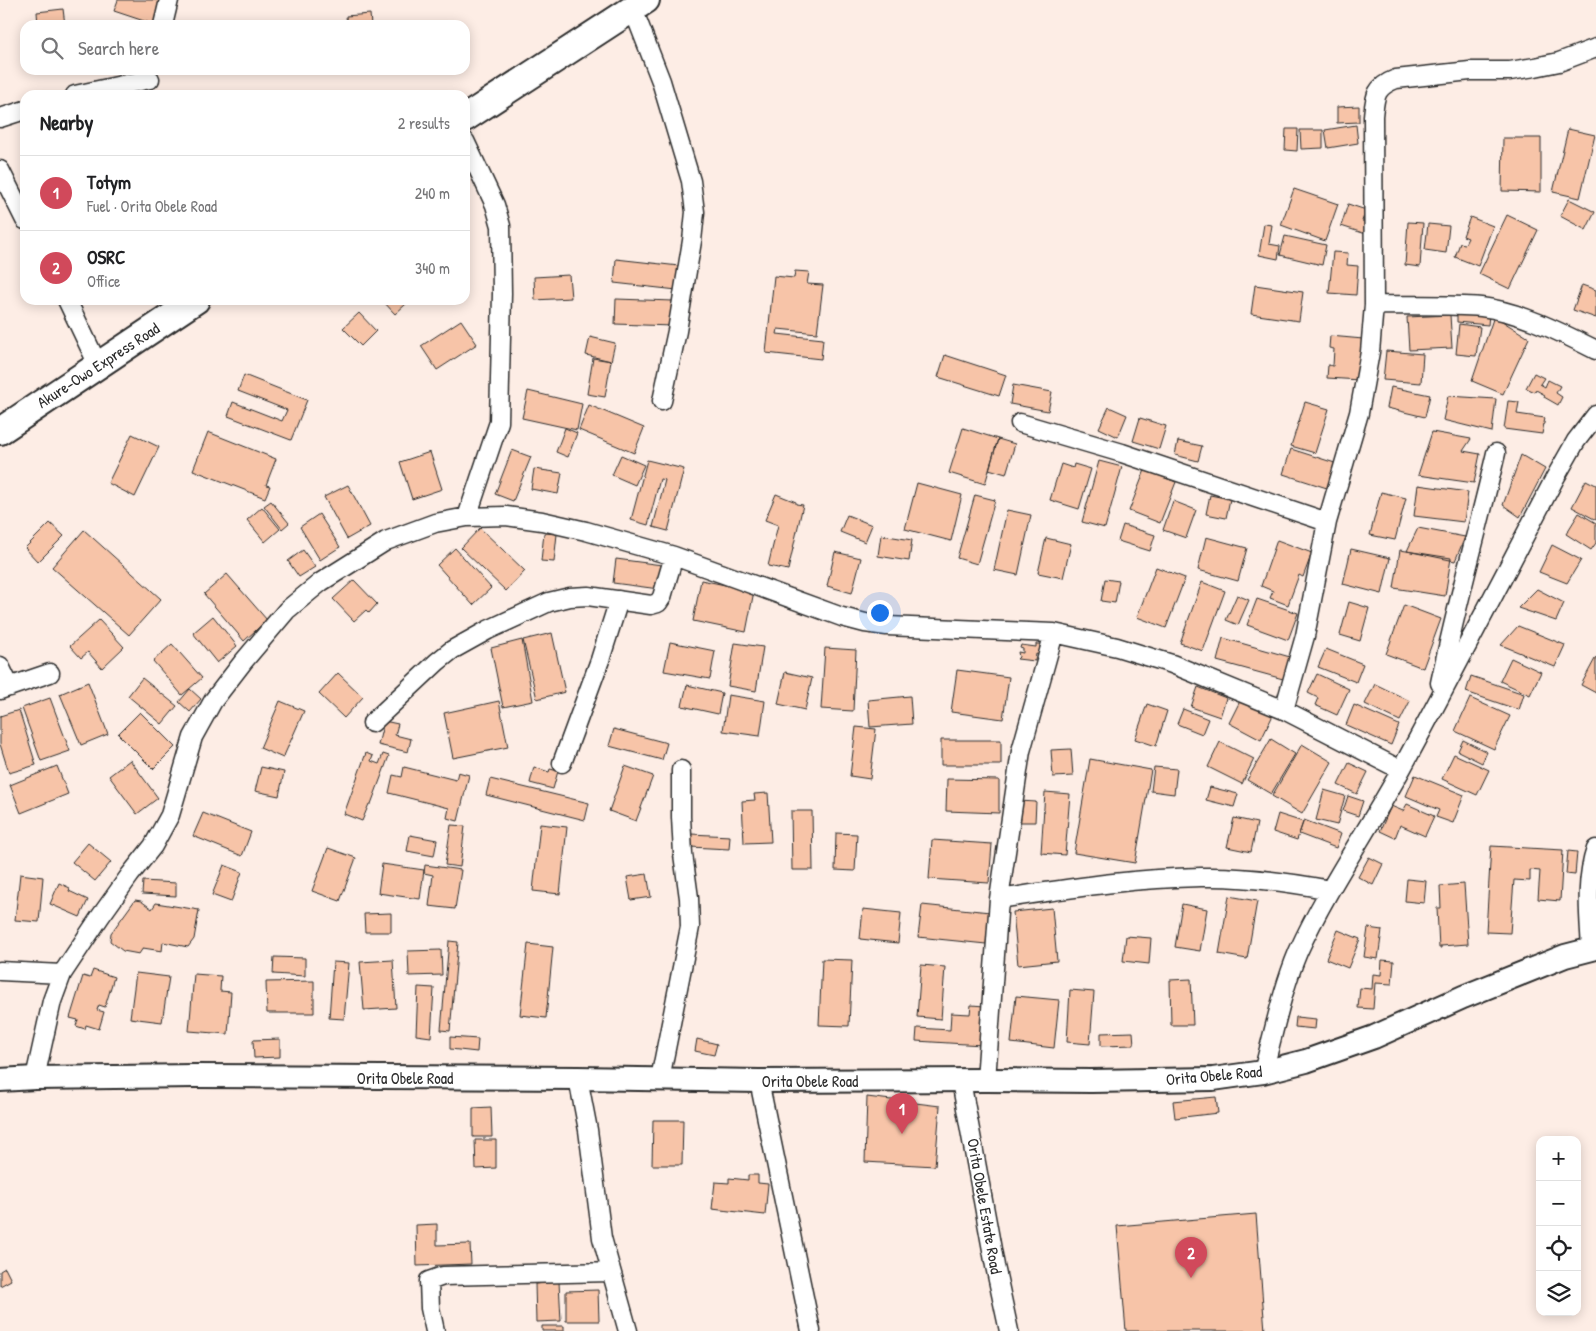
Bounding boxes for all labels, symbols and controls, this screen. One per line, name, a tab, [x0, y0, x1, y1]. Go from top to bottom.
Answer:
search box	[20, 20, 470, 75]
icon: search	[38, 34, 66, 62]
text: Search here	[78, 35, 159, 61]
text: Nearby	[40, 108, 93, 137]
text: 2 results	[398, 112, 450, 134]
text: Totym	[87, 169, 131, 195]
text: 1	[53, 182, 59, 204]
text: 240 m	[415, 182, 450, 204]
text: Fuel · Orita Obele Road	[87, 195, 217, 217]
text: OSRC	[87, 244, 125, 270]
text: 2	[52, 257, 60, 279]
text: 340 m	[415, 257, 450, 279]
text: Office	[87, 270, 120, 292]
street label: Akure-Owo Express Road	[32, 317, 164, 413]
your location	[867, 600, 893, 626]
street label: Orita Obele Road	[1165, 1060, 1263, 1090]
street label: Orita Obele Road	[357, 1067, 453, 1089]
street label: Orita Obele Road	[762, 1070, 858, 1092]
pin: 1	[886, 1093, 918, 1134]
map controls	[1536, 1136, 1581, 1316]
button: +	[1536, 1136, 1581, 1181]
street label: Orita Obele Estate Road	[962, 1137, 1008, 1275]
button: −	[1536, 1181, 1581, 1226]
button: locate	[1536, 1226, 1581, 1271]
pin: 2	[1175, 1237, 1207, 1278]
button: layers	[1536, 1271, 1581, 1316]

